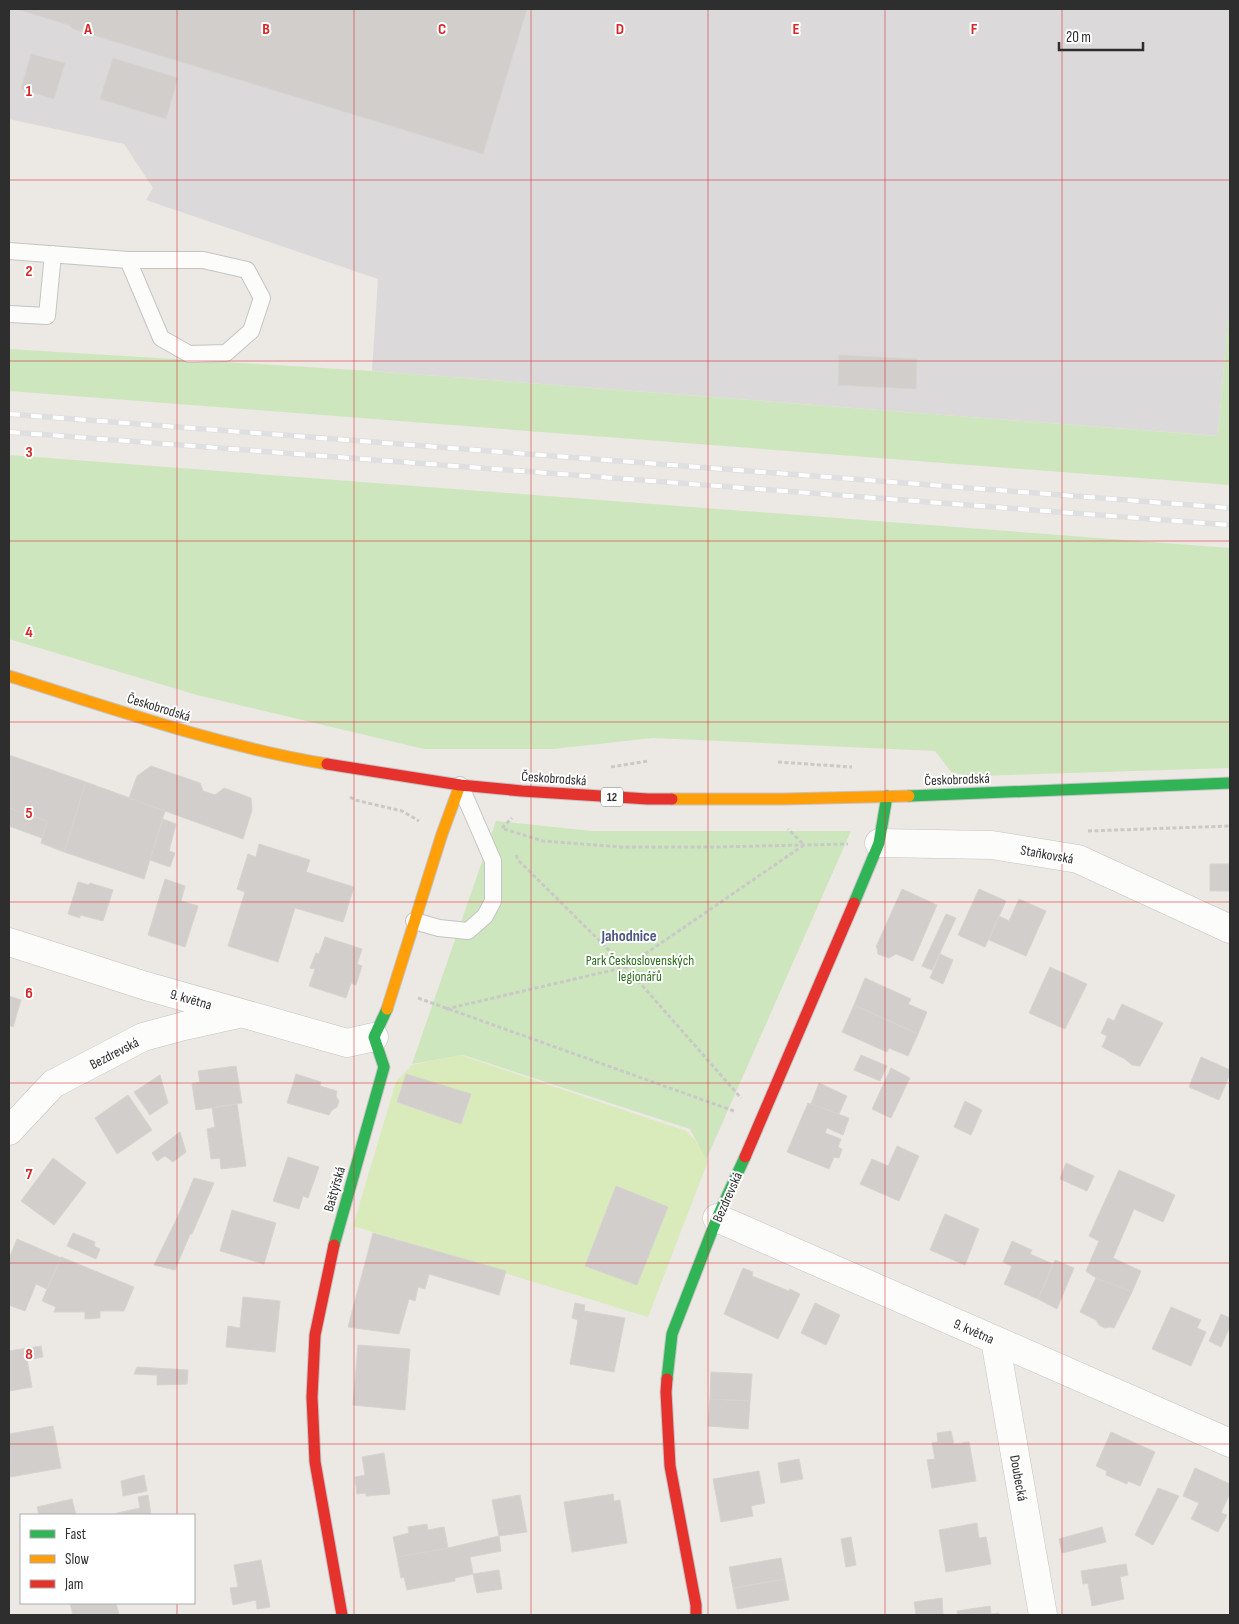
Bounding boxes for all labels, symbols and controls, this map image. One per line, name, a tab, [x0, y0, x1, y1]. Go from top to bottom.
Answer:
text: A	[83, 20, 92, 39]
text: B	[262, 20, 270, 39]
text: C	[438, 20, 446, 39]
text: D	[616, 20, 624, 39]
text: E	[793, 20, 800, 39]
text: F	[971, 20, 978, 39]
scale bar	[1059, 20, 1143, 52]
text: 20 m	[1066, 28, 1091, 47]
text: 1	[26, 82, 33, 101]
text: 2	[25, 262, 33, 281]
text: 3	[25, 443, 33, 462]
text: 4	[25, 623, 33, 642]
street label: Českobrodská	[125, 690, 193, 725]
street label: Českobrodská	[521, 768, 587, 789]
street label: Českobrodská	[924, 770, 990, 789]
road number: 12	[601, 788, 623, 806]
text: 5	[25, 804, 33, 823]
street label: Staňkovská	[1019, 841, 1075, 868]
district label: Jahodnice	[600, 927, 657, 946]
park label: Park Československých legionářů	[586, 952, 694, 985]
text: 6	[25, 984, 33, 1003]
street label: 9. května	[168, 985, 214, 1014]
street label: Bezdrevská	[87, 1034, 142, 1073]
text: 7	[26, 1165, 33, 1184]
street label: Baštýřská	[320, 1165, 349, 1214]
street label: Bezdrevská	[709, 1170, 746, 1225]
street label: 9. května	[951, 1315, 997, 1348]
text: 8	[25, 1345, 33, 1364]
street label: Doubecká	[1006, 1454, 1031, 1502]
legend	[20, 1514, 195, 1604]
text: Fast	[65, 1525, 87, 1544]
text: Slow	[65, 1550, 89, 1569]
text: Jam	[64, 1575, 83, 1594]

